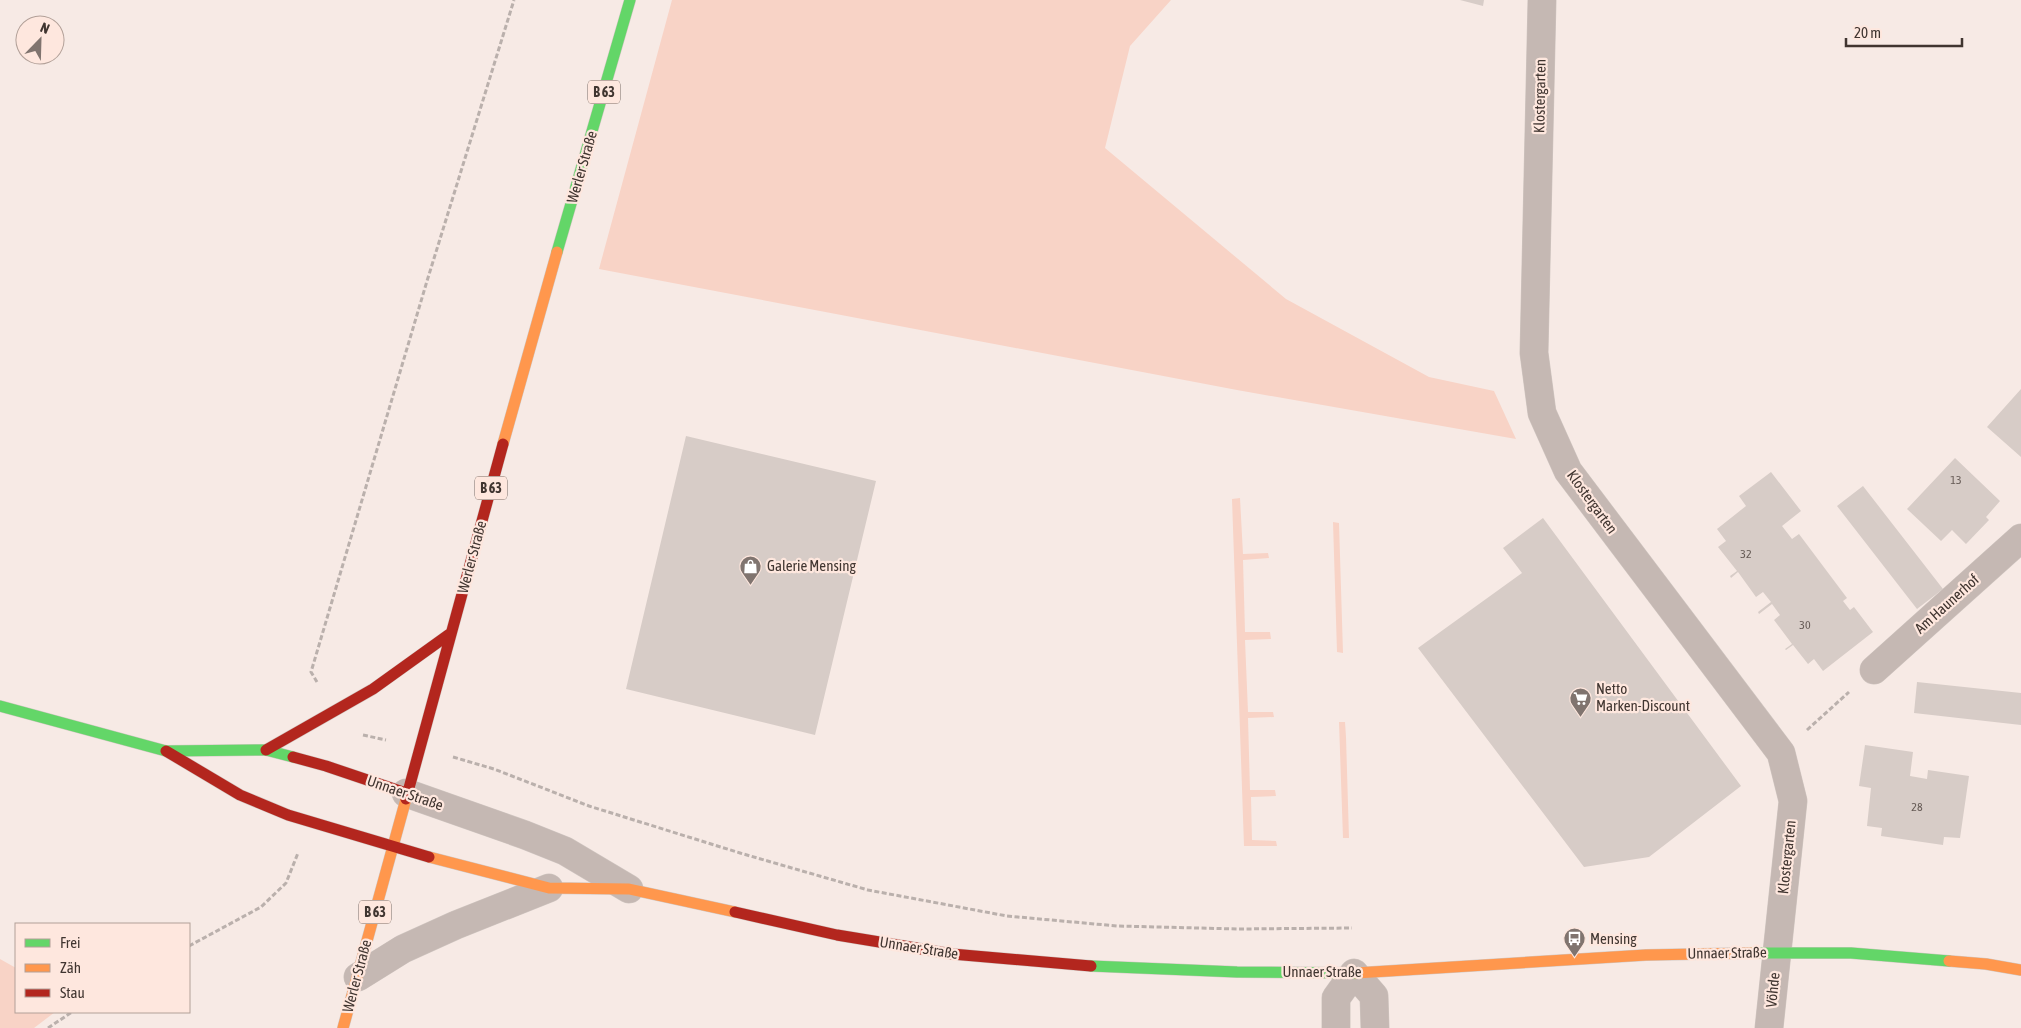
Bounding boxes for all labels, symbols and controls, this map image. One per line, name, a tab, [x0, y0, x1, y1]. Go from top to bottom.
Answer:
north arrow	[15, 15, 65, 65]
scale bar	[1846, 15, 1962, 47]
text: N	[38, 19, 52, 37]
text: 20 m	[1854, 24, 1881, 41]
street label: Klostergarten	[1530, 59, 1549, 133]
road number: B 63	[588, 80, 620, 104]
street label: Werler Straße	[563, 129, 600, 205]
street label: Klostergarten	[1564, 467, 1621, 537]
house number: 13	[1950, 473, 1962, 487]
road number: B 63	[475, 476, 507, 499]
street label: Werler Straße	[454, 519, 489, 595]
house number: 32	[1740, 547, 1752, 561]
shop icon: Galerie Mensing	[739, 554, 763, 585]
place label: Galerie Mensing	[767, 557, 856, 574]
street label: Am Haunerhof	[1911, 571, 1982, 637]
house number: 30	[1799, 618, 1811, 632]
place label: Netto Marken-Discount	[1596, 680, 1690, 714]
supermarket icon: Netto Marken-Discount	[1568, 686, 1592, 717]
street label: Unnaer Straße	[365, 772, 446, 814]
house number: 28	[1911, 800, 1923, 814]
street label: Klostergarten	[1774, 819, 1799, 895]
road number: B 63	[359, 900, 391, 924]
legend	[15, 923, 190, 1013]
bus stop icon: Mensing	[1562, 927, 1586, 958]
place label: Mensing	[1590, 930, 1637, 947]
street label: Unnaer Straße	[879, 933, 960, 962]
text: Frei	[60, 934, 80, 951]
street label: Werler Straße	[339, 938, 374, 1014]
street label: Unnaer Straße	[1687, 943, 1767, 962]
text: Zäh	[60, 959, 81, 976]
street label: Unnaer Straße	[1282, 963, 1362, 980]
street label: Vöhde	[1762, 971, 1783, 1008]
text: Stau	[60, 984, 85, 1001]

